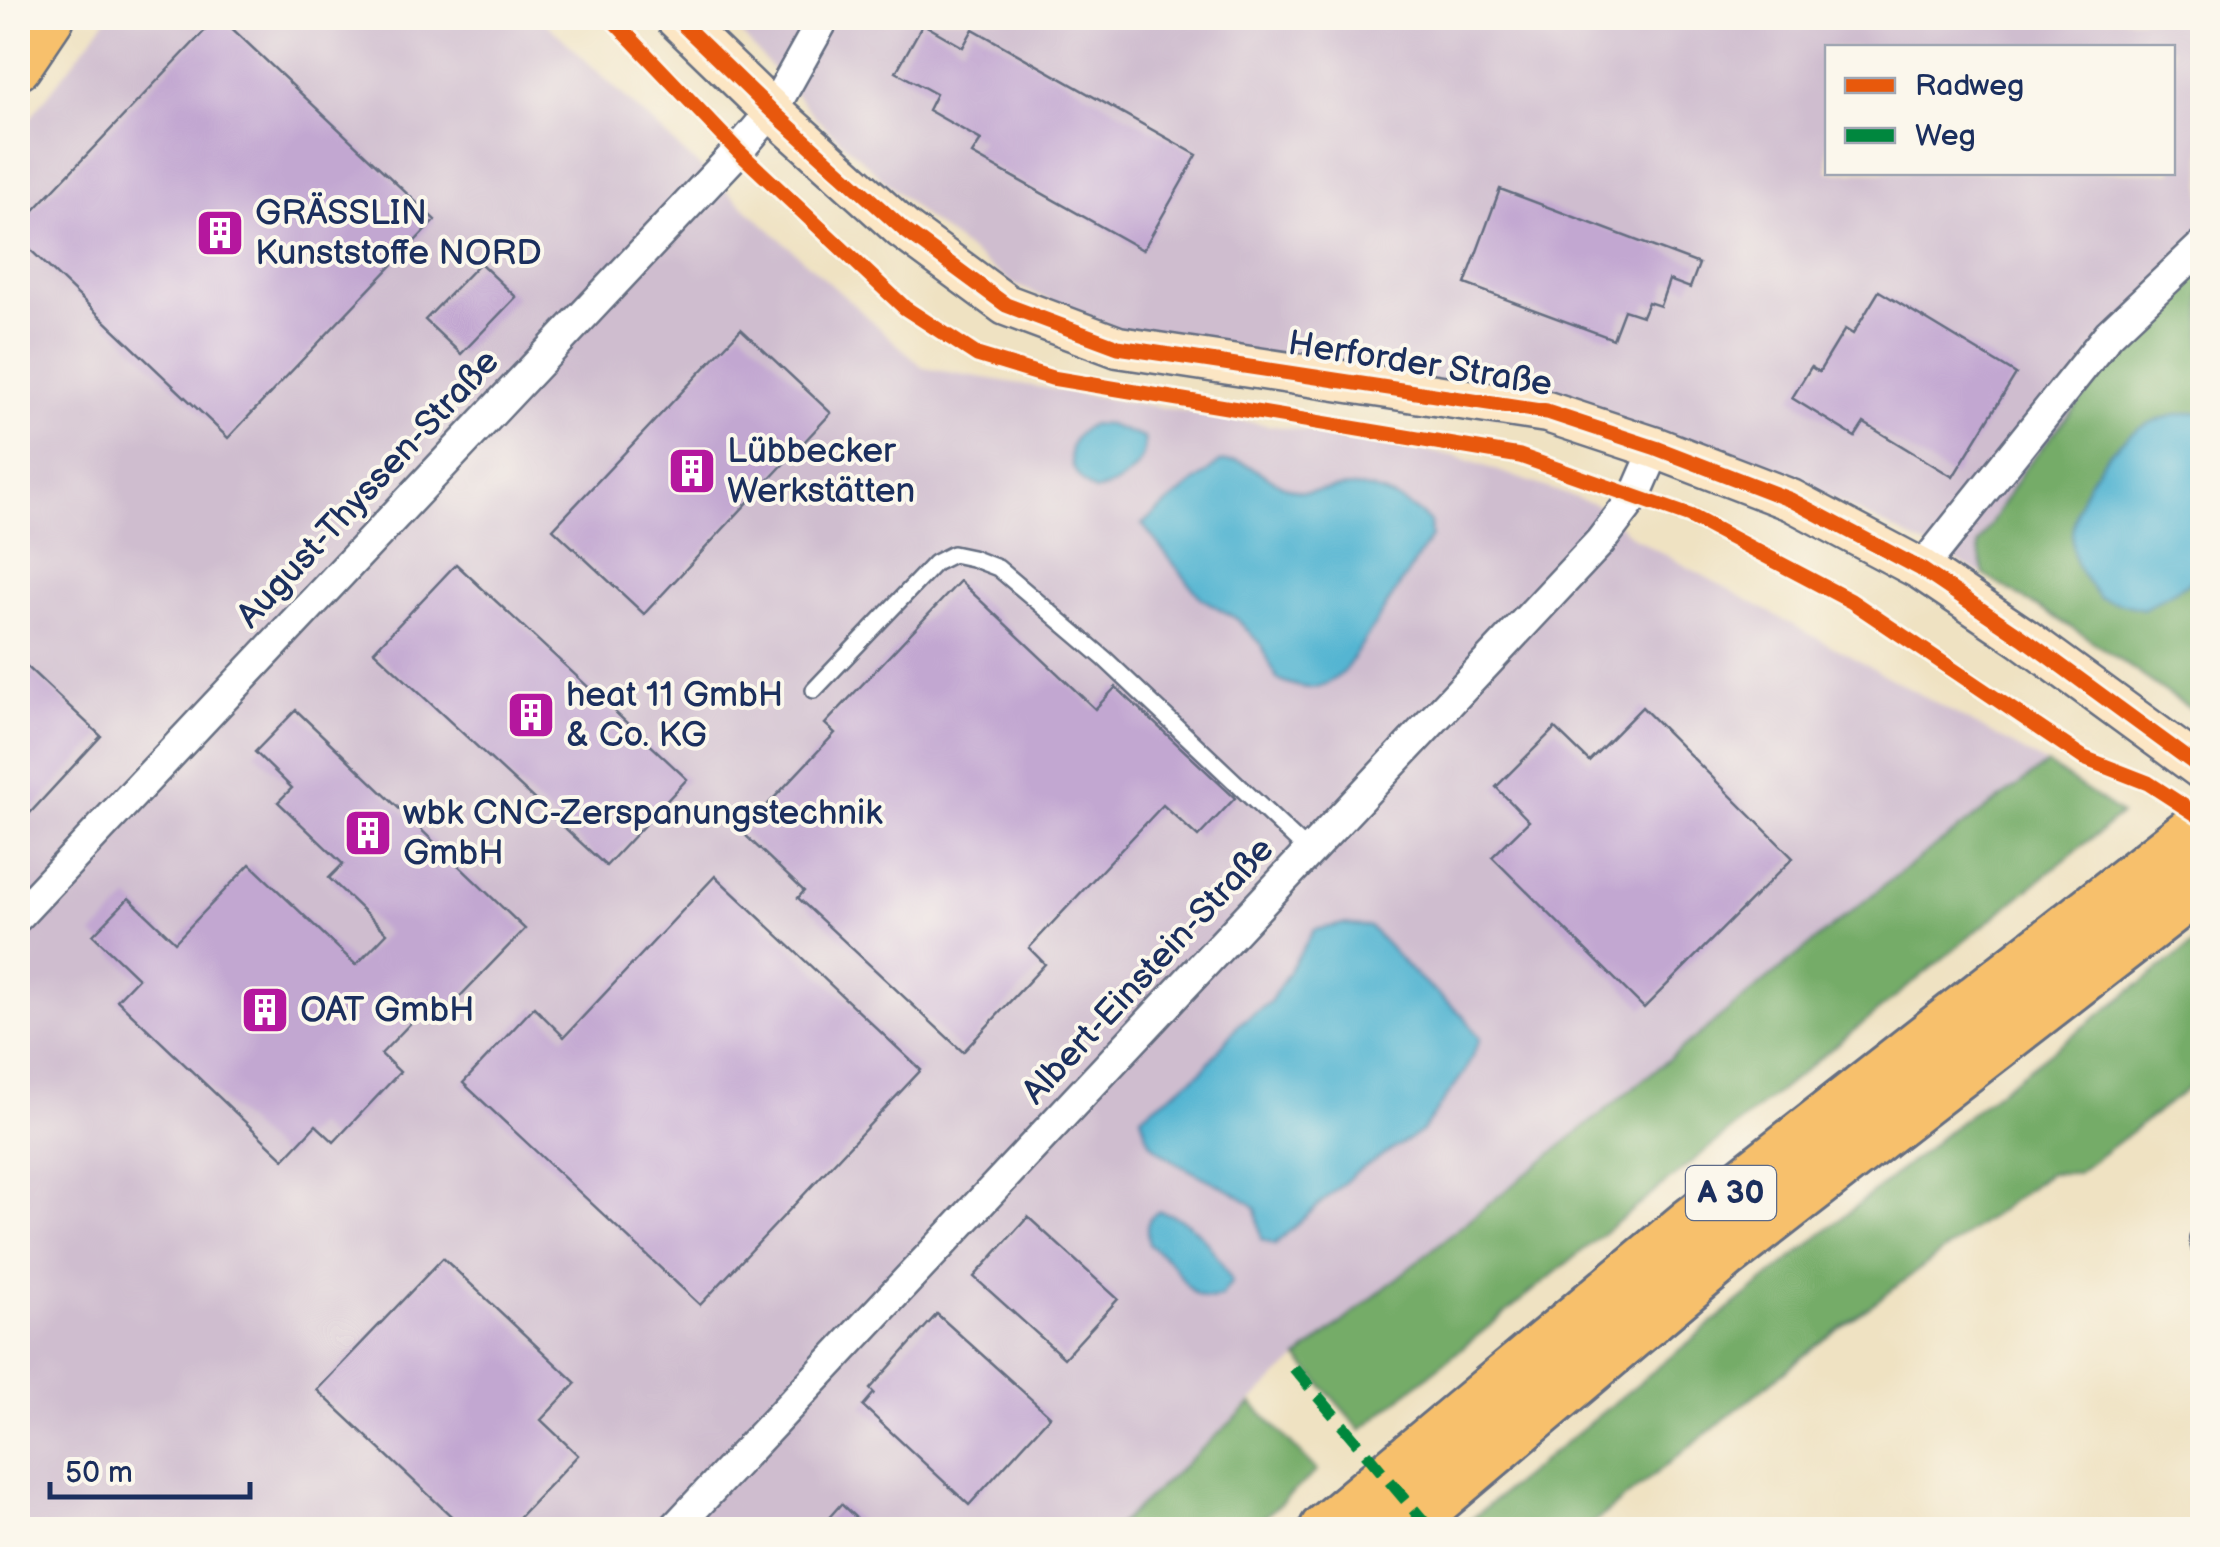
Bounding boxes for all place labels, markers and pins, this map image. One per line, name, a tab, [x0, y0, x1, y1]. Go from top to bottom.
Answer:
place label: GRÄSSLIN Kunststoffe NORD	[255, 192, 542, 275]
building icon: GRÄSSLIN Kunststoffe NORD	[194, 207, 246, 259]
place label: Lübbecker Werkstätten	[727, 430, 915, 513]
building icon: Lübbecker Werkstätten	[666, 445, 718, 497]
place label: heat 11 GmbH & Co. KG	[566, 674, 783, 757]
building icon: heat 11 GmbH & Co. KG	[505, 689, 557, 741]
place label: wbk CNC-Zerspanungstechnik GmbH	[403, 792, 883, 875]
building icon: wbk CNC-Zerspanungstechnik GmbH	[342, 807, 394, 859]
building icon: OAT GmbH	[239, 984, 291, 1036]
place label: OAT GmbH	[300, 989, 475, 1032]

